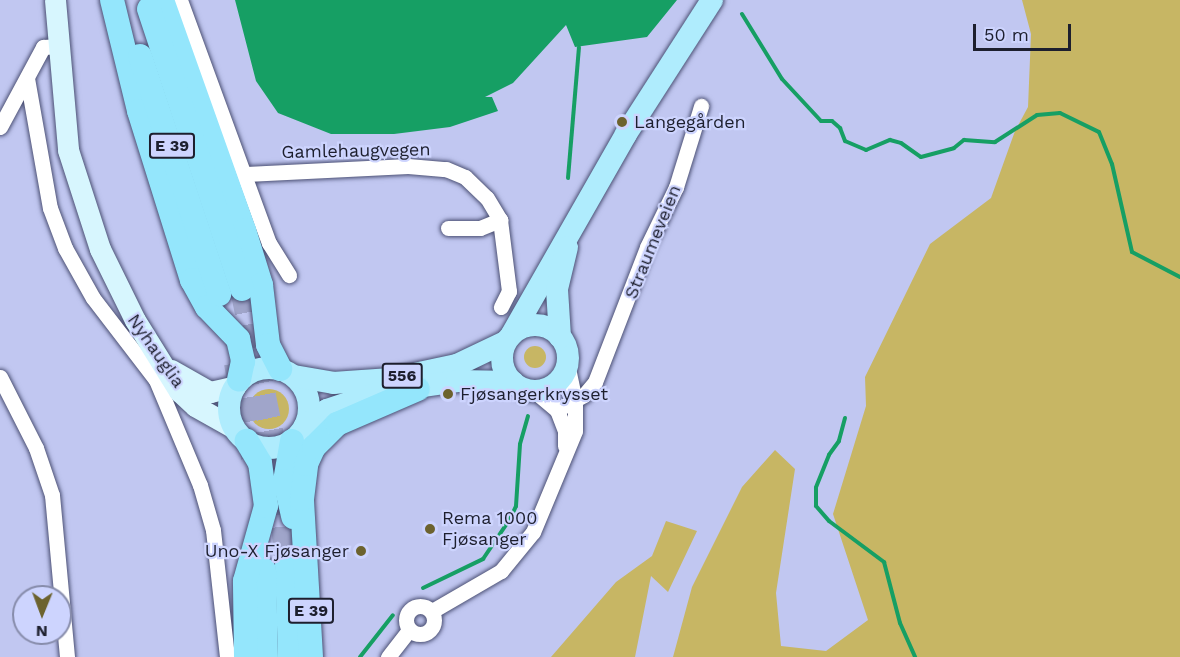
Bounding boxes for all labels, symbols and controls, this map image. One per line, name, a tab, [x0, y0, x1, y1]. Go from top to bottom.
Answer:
scale bar	[976, 12, 1074, 50]
text: 50 m	[984, 24, 1029, 45]
place label: Langegården	[634, 111, 746, 133]
marker: Langegården	[615, 115, 629, 129]
road number: E 39	[148, 133, 196, 159]
street label: Gamlehaugvegen	[281, 139, 431, 163]
street label: Straumeveien	[620, 182, 686, 302]
street label: Nyhauglia	[123, 310, 189, 392]
road number: 556	[381, 363, 423, 389]
place label: Fjøsangerkrysset	[460, 383, 608, 405]
marker: Fjøsangerkrysset	[441, 387, 455, 401]
place label: Rema 1000 Fjøsanger	[442, 508, 538, 550]
marker: Rema 1000 Fjøsanger	[423, 522, 437, 536]
place label: Uno-X Fjøsanger	[205, 540, 349, 562]
marker: Uno-X Fjøsanger	[354, 544, 368, 558]
north arrow	[12, 585, 72, 645]
road number: E 39	[287, 598, 335, 624]
text: N	[36, 622, 48, 641]

